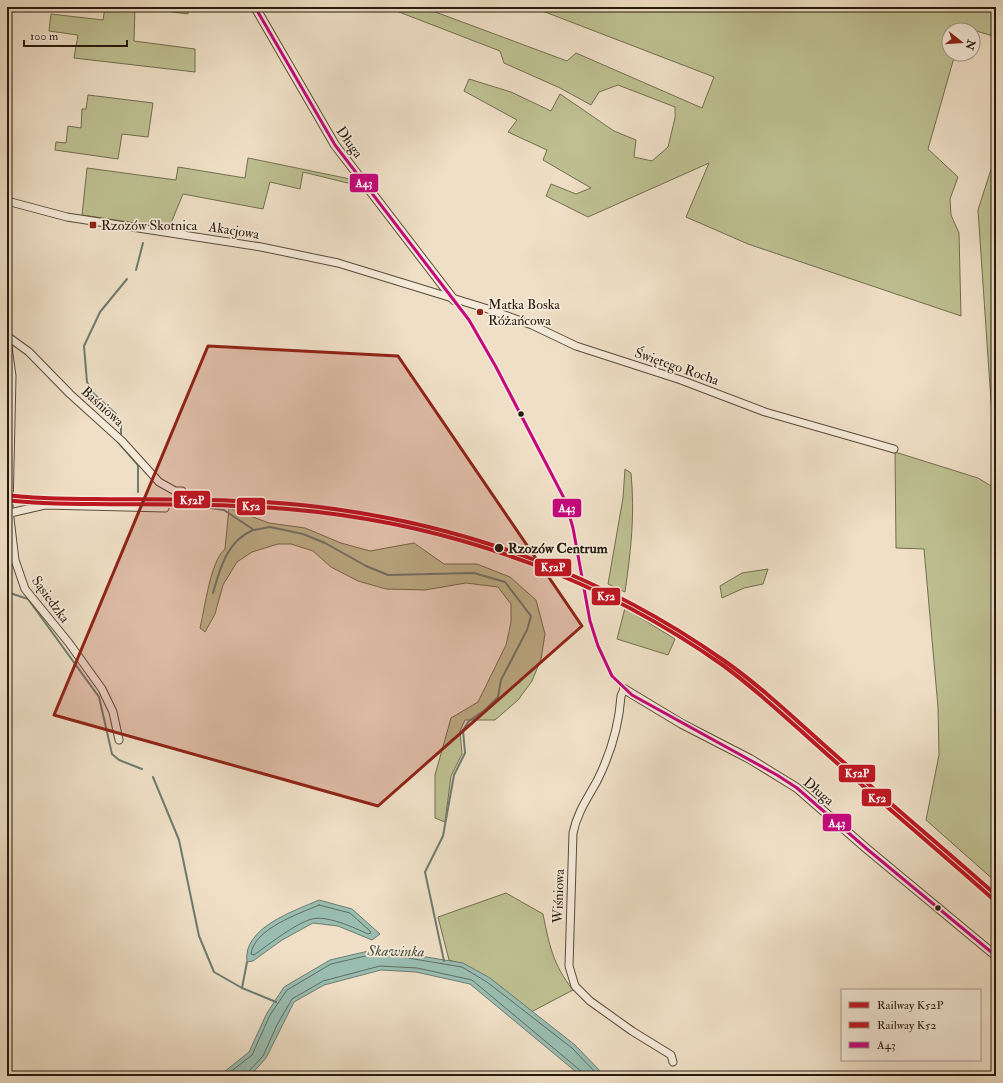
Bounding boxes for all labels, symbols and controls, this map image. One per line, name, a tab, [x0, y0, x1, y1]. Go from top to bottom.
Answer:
scale bar	[24, 22, 127, 48]
north arrow	[941, 22, 981, 62]
text: 100 m	[30, 29, 59, 44]
text: N	[962, 37, 978, 52]
street label: Długa	[332, 123, 367, 162]
line badge: A43	[349, 173, 379, 193]
text: A43	[354, 177, 373, 191]
place label: Rzozów Skotnica	[101, 217, 198, 234]
street label: Akacjowa	[206, 218, 261, 243]
marker: Rzozów Skotnica	[88, 220, 98, 230]
place label: Matka Boska Różańcowa	[488, 296, 560, 329]
marker: Matka Boska Różańcowa	[475, 307, 485, 317]
street label: Świętego Rocha	[632, 344, 722, 389]
street label: Baśniowa	[78, 383, 128, 430]
unlabelled marker	[516, 409, 526, 419]
line badge: K52P	[173, 490, 211, 509]
text: K52P	[180, 494, 205, 507]
line badge: K52	[236, 497, 266, 516]
line badge: A43	[552, 498, 582, 518]
text: K52	[242, 500, 260, 513]
text: A43	[557, 502, 576, 516]
place label: Rzozów Centrum	[508, 540, 608, 557]
marker: Rzozów Centrum	[493, 542, 505, 554]
line badge: K52P	[534, 558, 572, 577]
text: K52P	[541, 561, 566, 574]
street label: Sąsiedzka	[28, 573, 73, 626]
line badge: K52	[591, 587, 621, 606]
text: K52	[597, 590, 615, 603]
line badge: K52P	[838, 764, 876, 783]
text: K52P	[845, 767, 870, 780]
street label: Długa	[800, 774, 838, 809]
line badge: K52	[861, 788, 892, 807]
text: K52	[868, 792, 886, 805]
line badge: A43	[822, 813, 852, 832]
text: A43	[827, 817, 846, 831]
street label: Wiśniowa	[549, 868, 568, 925]
unlabelled marker	[933, 903, 943, 913]
water label: Skawinka	[366, 941, 425, 961]
legend	[841, 989, 981, 1061]
text: Railway K52P	[877, 998, 943, 1013]
text: Railway K52	[877, 1018, 936, 1033]
text: A43	[876, 1038, 896, 1053]

